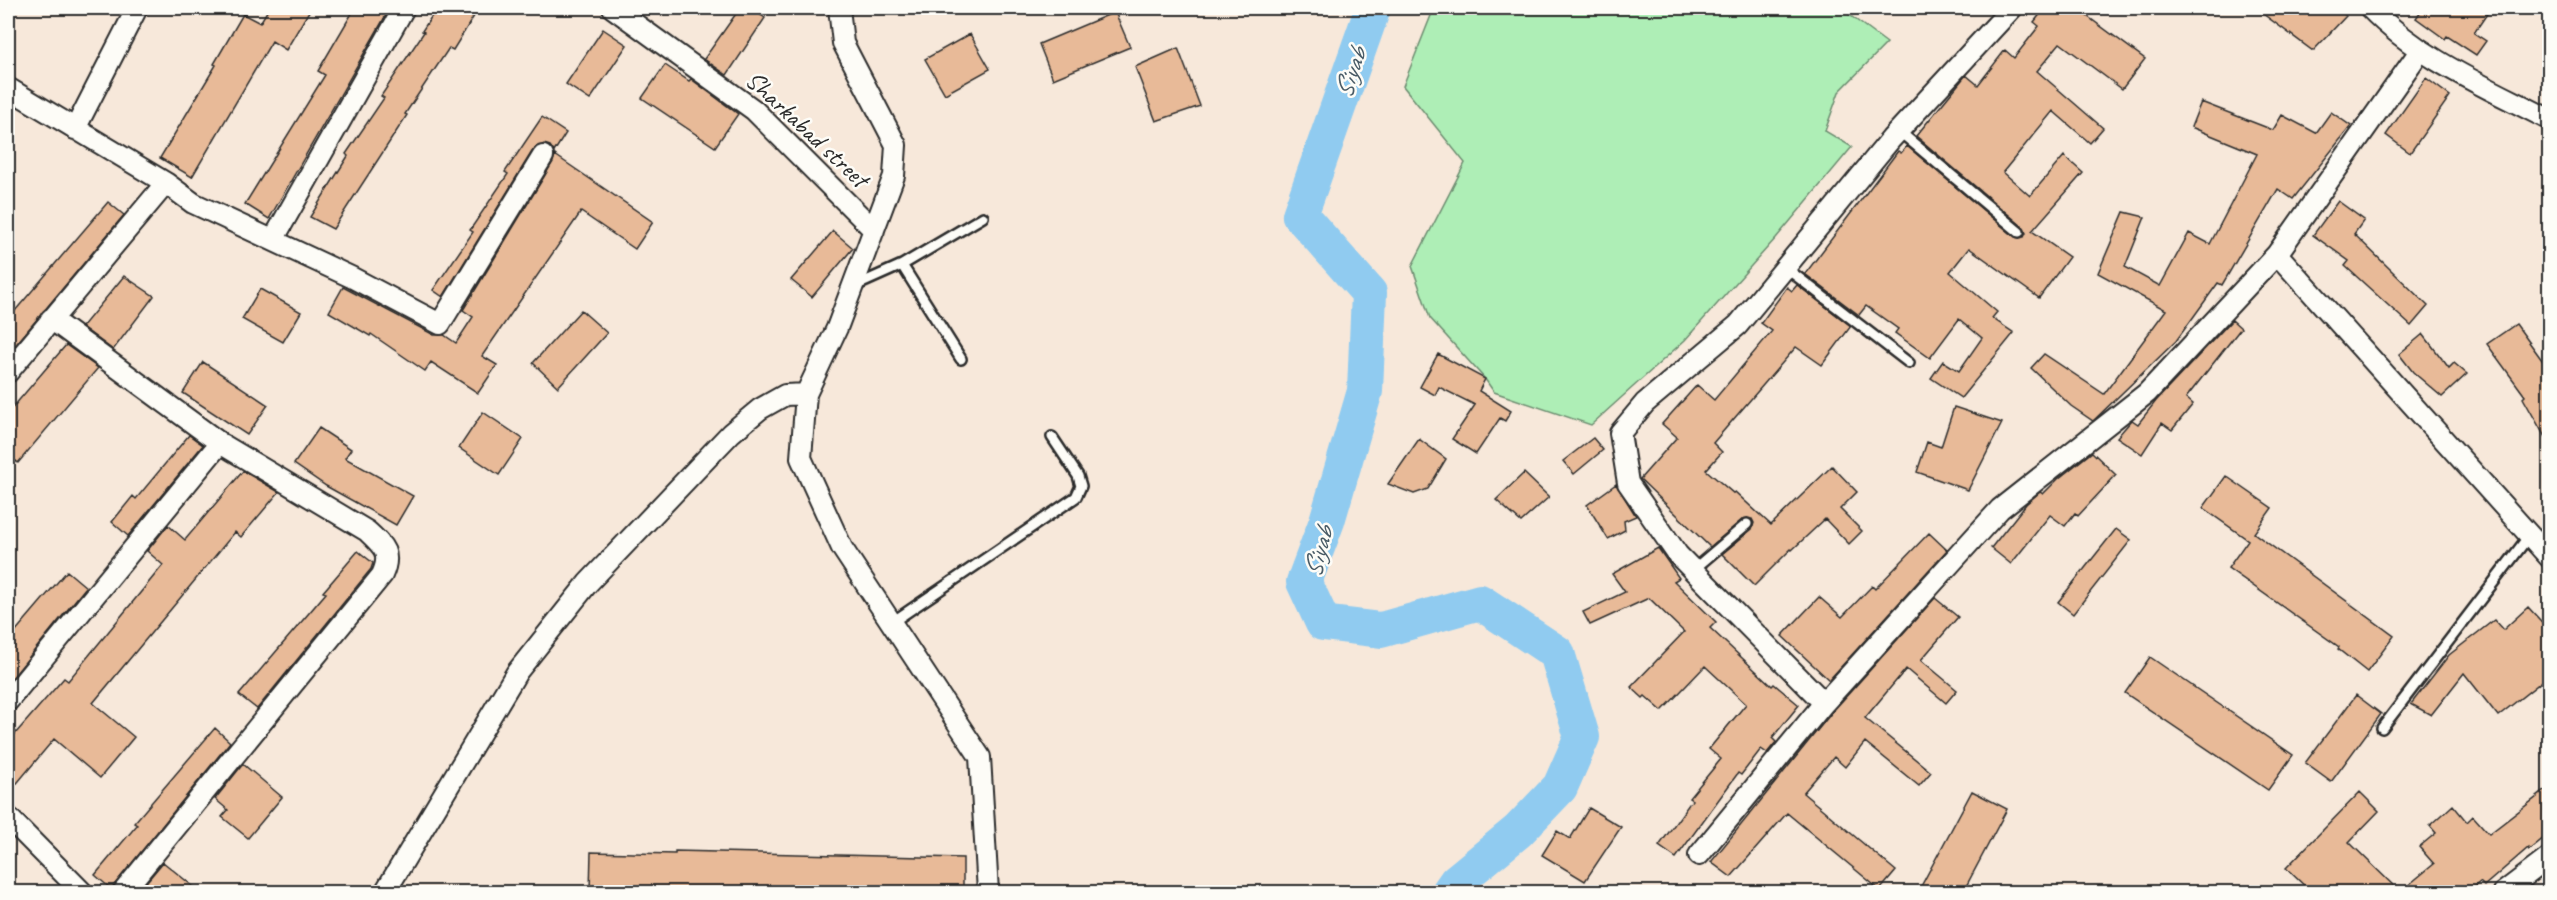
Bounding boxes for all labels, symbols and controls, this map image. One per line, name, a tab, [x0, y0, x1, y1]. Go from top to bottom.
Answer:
water label: Siyab	[1326, 41, 1375, 102]
street label: Sharkabad street	[738, 64, 878, 197]
water label: Siyab	[1295, 520, 1342, 581]

